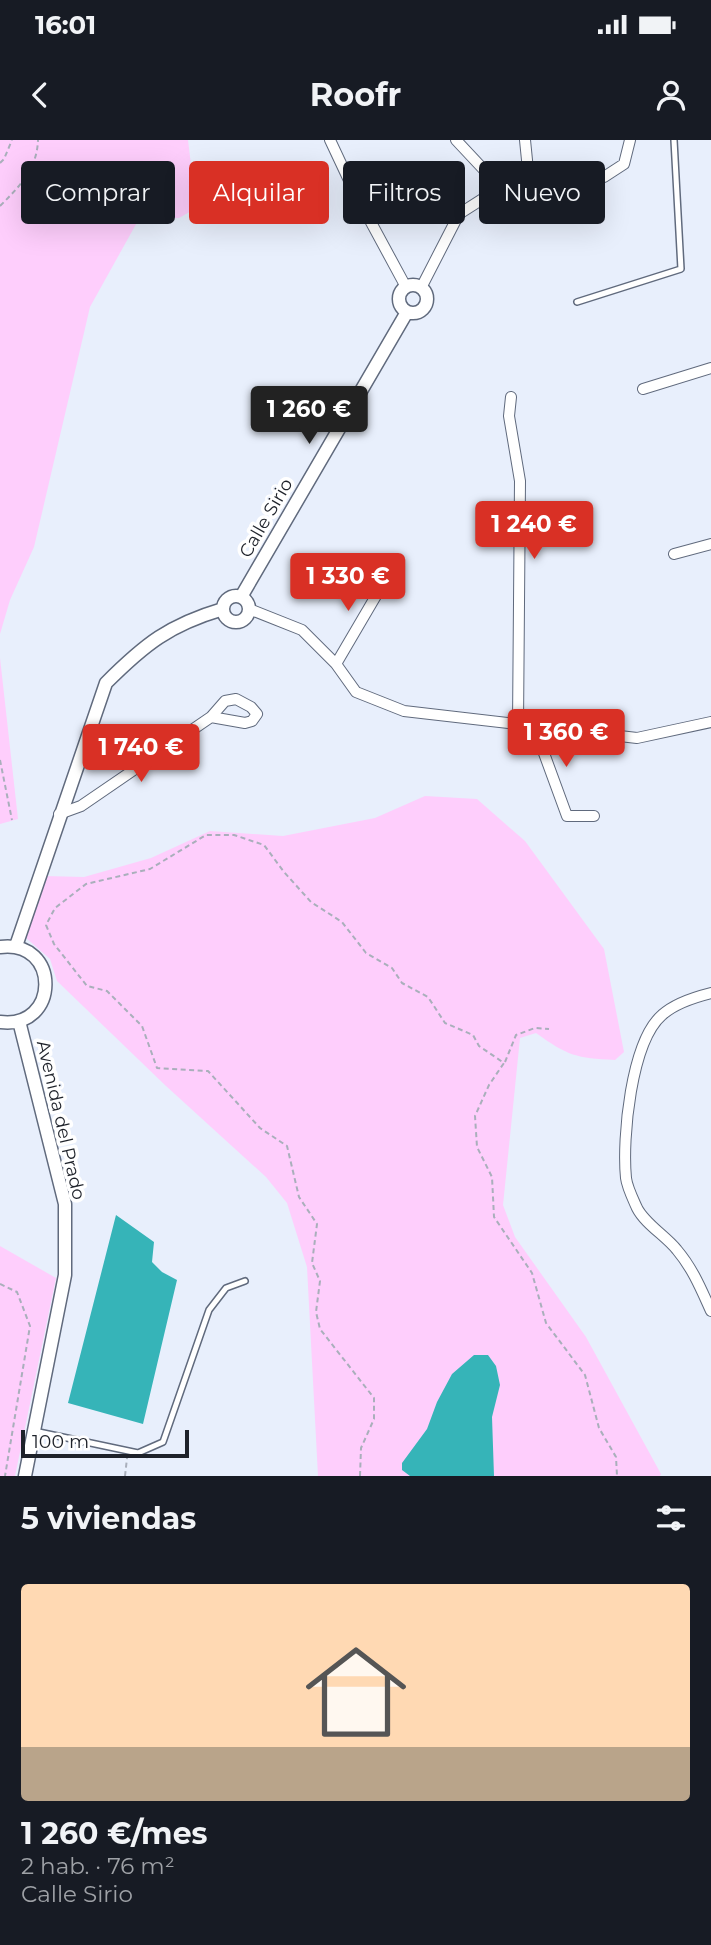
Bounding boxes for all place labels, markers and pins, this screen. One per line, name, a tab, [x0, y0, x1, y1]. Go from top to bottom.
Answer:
pin: 1 260 €	[244, 386, 374, 446]
pin: 1 240 €	[469, 502, 599, 561]
pin: 1 330 €	[283, 554, 413, 613]
pin: 1 360 €	[501, 710, 631, 769]
pin: 1 740 €	[76, 724, 206, 784]

